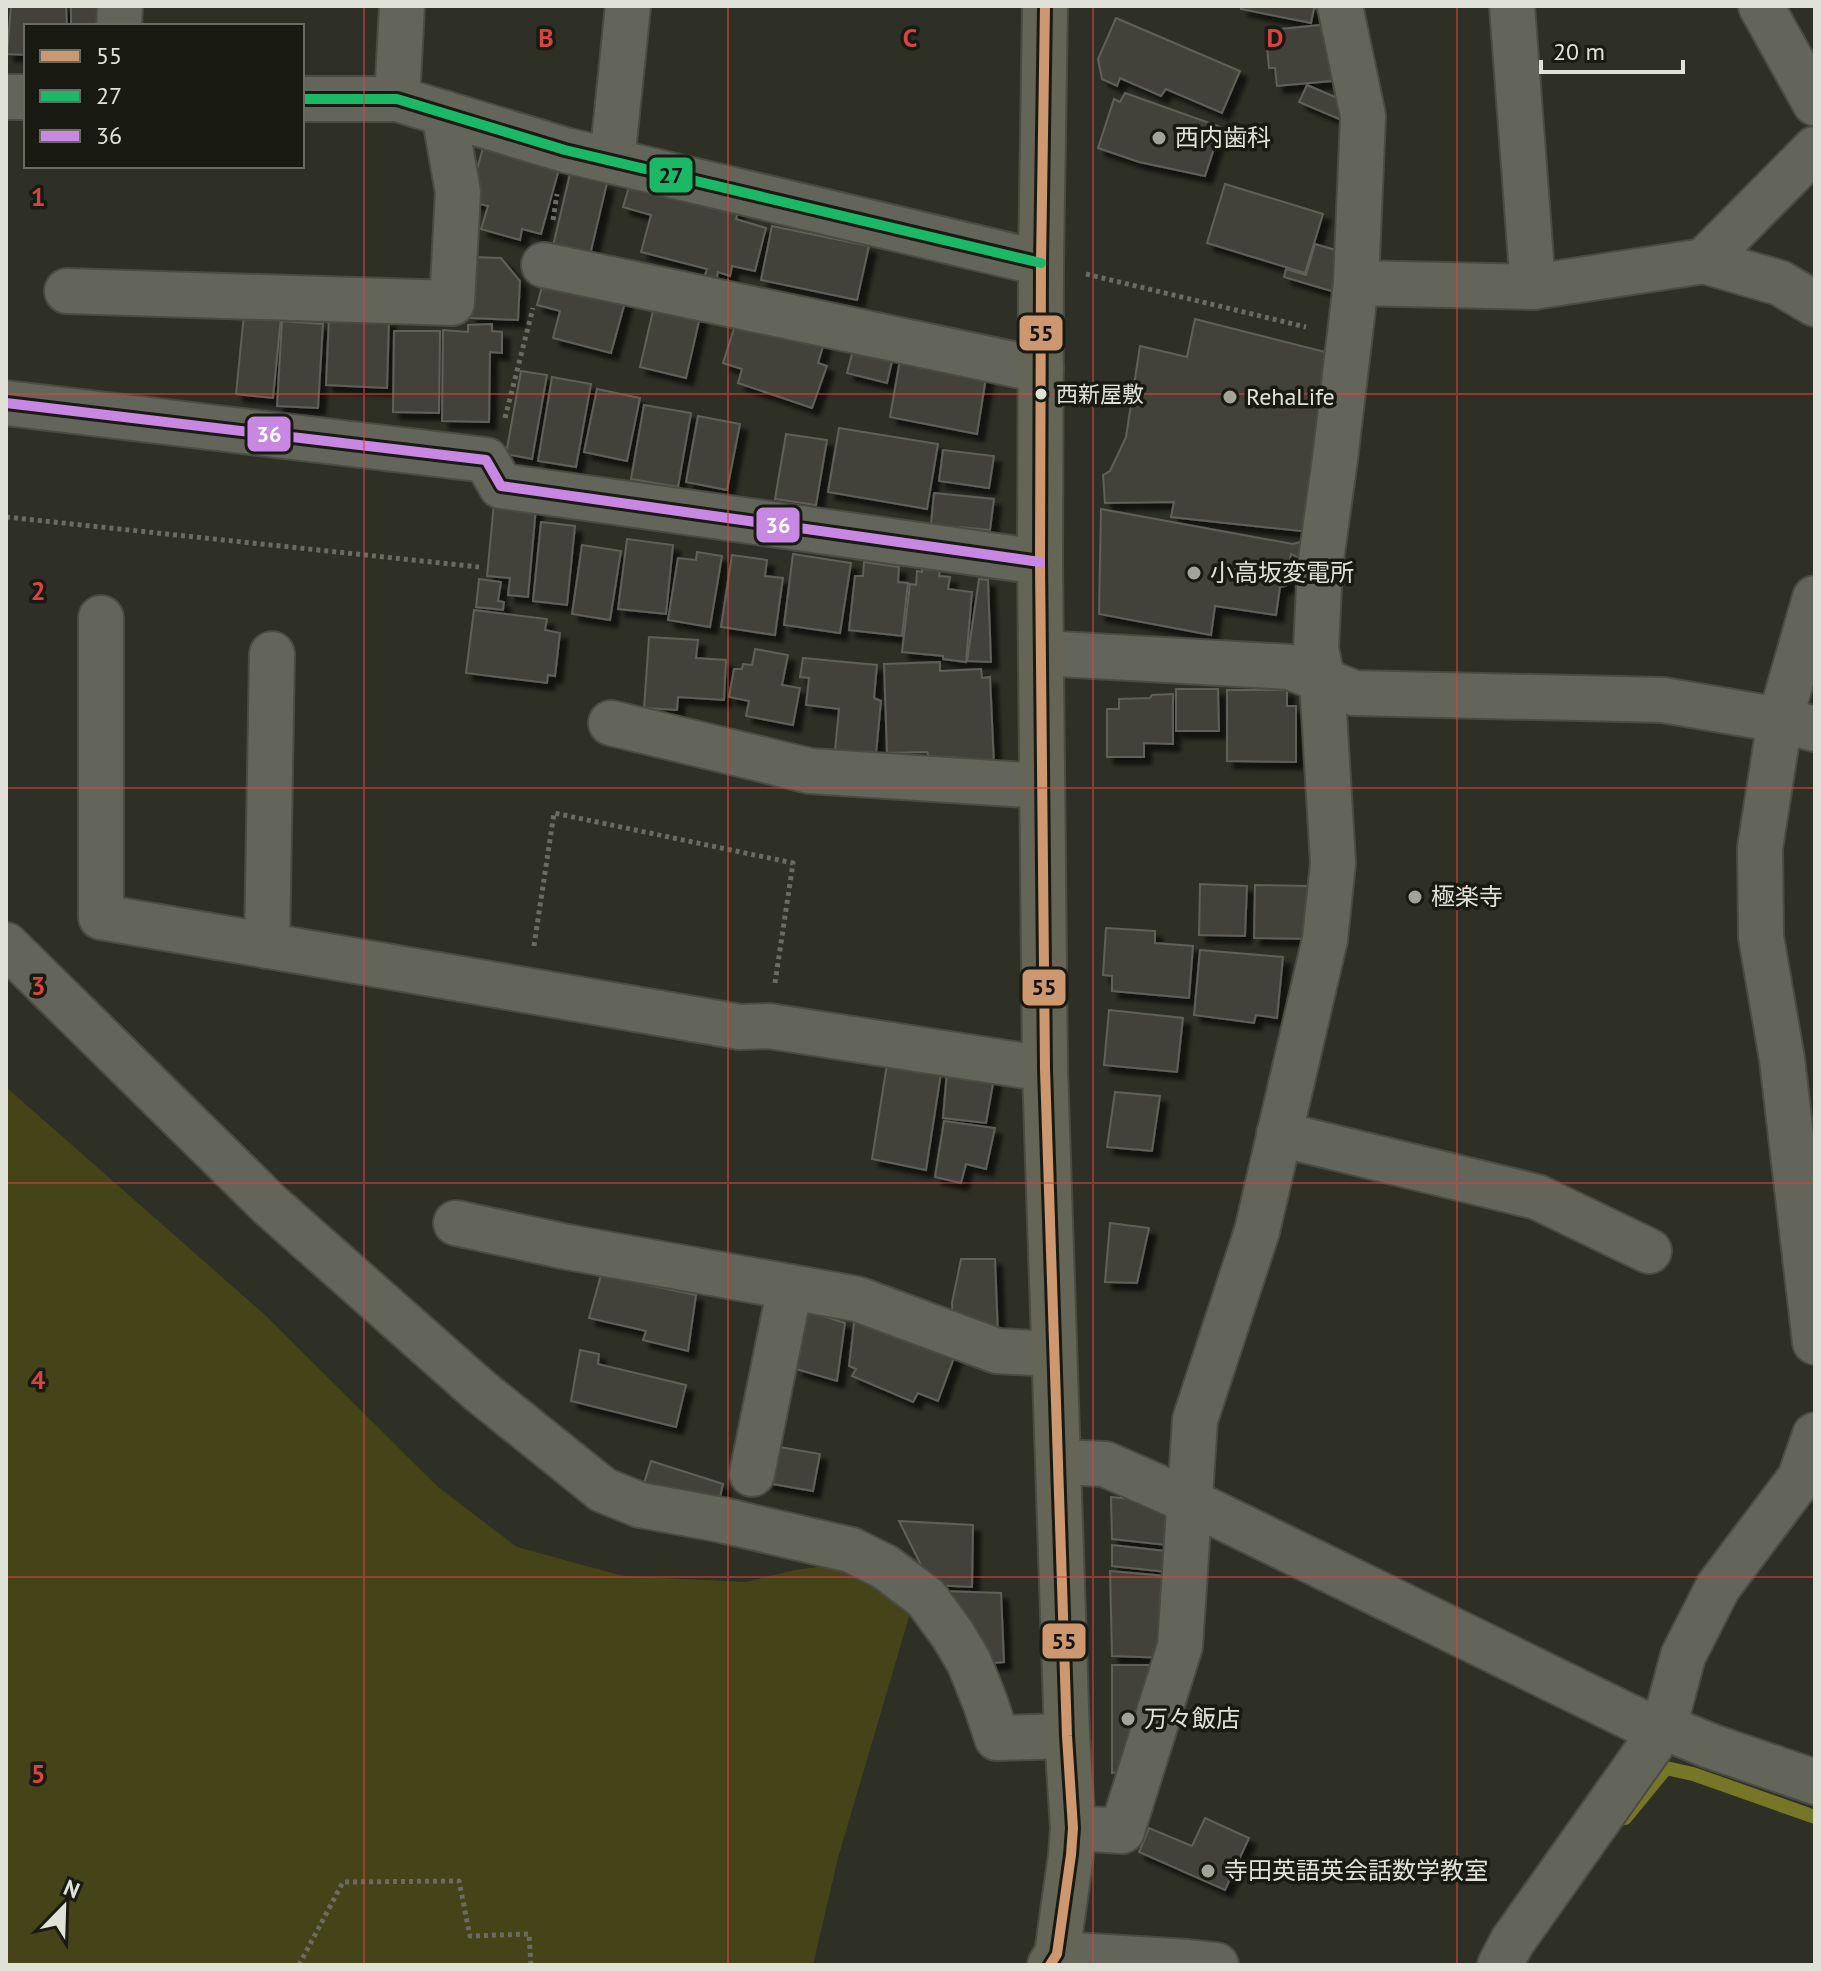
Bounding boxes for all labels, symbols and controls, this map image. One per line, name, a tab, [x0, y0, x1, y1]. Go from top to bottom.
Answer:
text: B	[538, 21, 554, 54]
text: C	[903, 21, 917, 54]
text: D	[1267, 21, 1283, 54]
legend	[24, 24, 304, 168]
scale bar	[1541, 24, 1683, 74]
text: 20 m	[1553, 36, 1605, 67]
text: 55	[96, 40, 122, 71]
text: 27	[96, 80, 122, 111]
text: 36	[96, 120, 122, 151]
place label: 西内歯科	[1175, 122, 1271, 153]
marker: 西内歯科	[1150, 129, 1168, 147]
line badge: 27	[648, 156, 694, 194]
text: 27	[659, 161, 683, 189]
text: 1	[31, 180, 45, 213]
line badge: 55	[1018, 314, 1064, 352]
text: 55	[1029, 319, 1053, 347]
place label: 西新屋敷	[1056, 380, 1144, 408]
place label: RehaLife	[1246, 381, 1335, 412]
marker: 西新屋敷	[1033, 386, 1049, 402]
marker: RehaLife	[1221, 388, 1239, 406]
line badge: 36	[246, 415, 292, 453]
text: 36	[257, 420, 281, 448]
line badge: 36	[755, 506, 801, 544]
text: 36	[766, 511, 790, 539]
place label: 小高坂変電所	[1210, 557, 1354, 588]
marker: 小高坂変電所	[1185, 564, 1203, 582]
text: 2	[31, 574, 45, 607]
place label: 極楽寺	[1431, 881, 1503, 912]
marker: 極楽寺	[1406, 888, 1424, 906]
line badge: 55	[1021, 968, 1067, 1007]
text: 3	[31, 969, 45, 1002]
text: 55	[1032, 973, 1056, 1001]
text: 4	[31, 1363, 46, 1396]
line badge: 55	[1041, 1622, 1087, 1660]
text: 55	[1052, 1627, 1076, 1655]
place label: 万々飯店	[1144, 1703, 1240, 1734]
marker: 万々飯店	[1119, 1710, 1137, 1728]
text: 5	[31, 1757, 45, 1790]
place label: 寺田英語英会話数学教室	[1224, 1855, 1488, 1886]
marker: 寺田英語英会話数学教室	[1199, 1862, 1217, 1880]
north arrow	[24, 1867, 104, 1947]
text: N	[60, 1873, 84, 1904]

